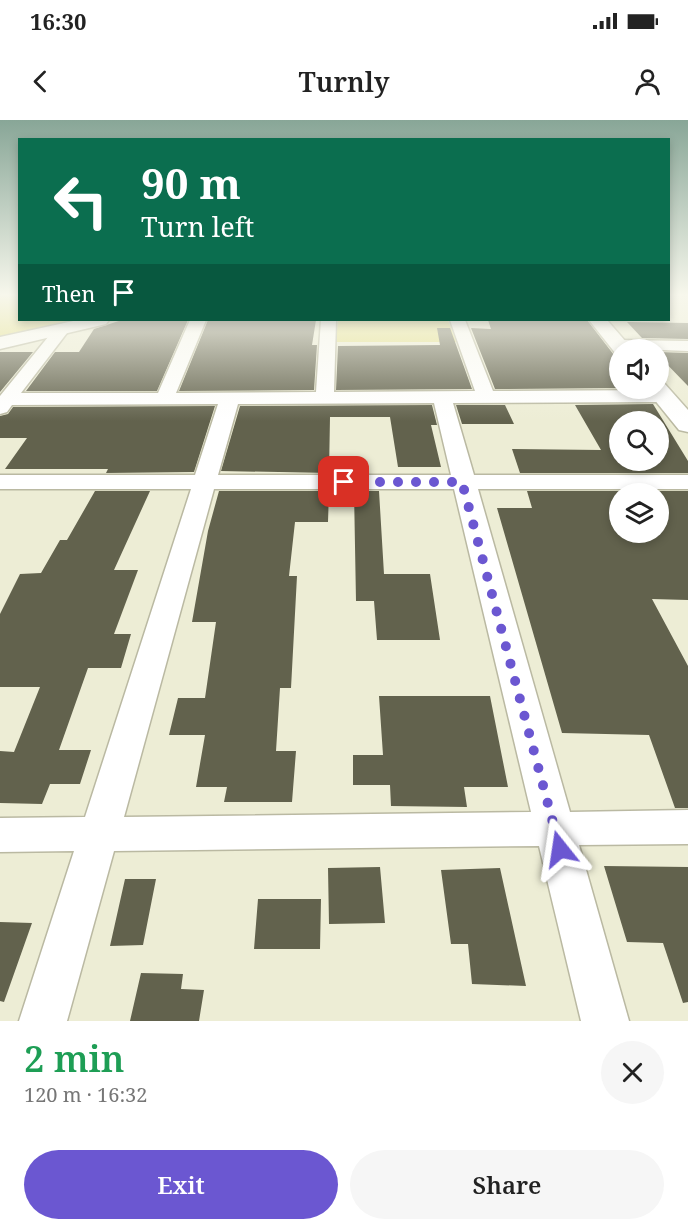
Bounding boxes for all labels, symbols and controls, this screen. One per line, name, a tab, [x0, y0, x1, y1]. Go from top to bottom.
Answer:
text: 16:30	[30, 6, 86, 36]
text: Turnly	[299, 63, 389, 100]
icon: back	[24, 65, 57, 98]
icon: person	[631, 65, 664, 98]
text: 90 m	[141, 154, 241, 211]
icon: left	[42, 162, 120, 240]
text: Turn left	[141, 208, 254, 245]
icon: arrive	[107, 276, 140, 309]
text: Then	[42, 278, 95, 308]
map controls	[609, 339, 669, 543]
button: sound	[609, 339, 669, 399]
button: search	[609, 411, 669, 471]
pin	[318, 456, 369, 507]
icon: arrive	[327, 465, 360, 498]
button: layers	[609, 483, 669, 543]
position arrow	[528, 817, 592, 881]
text: 2 min	[24, 1034, 125, 1083]
button: close	[601, 1041, 664, 1104]
text: 120 m · 16:32	[24, 1081, 147, 1108]
button: Exit	[24, 1150, 338, 1219]
button: Share	[350, 1150, 664, 1219]

